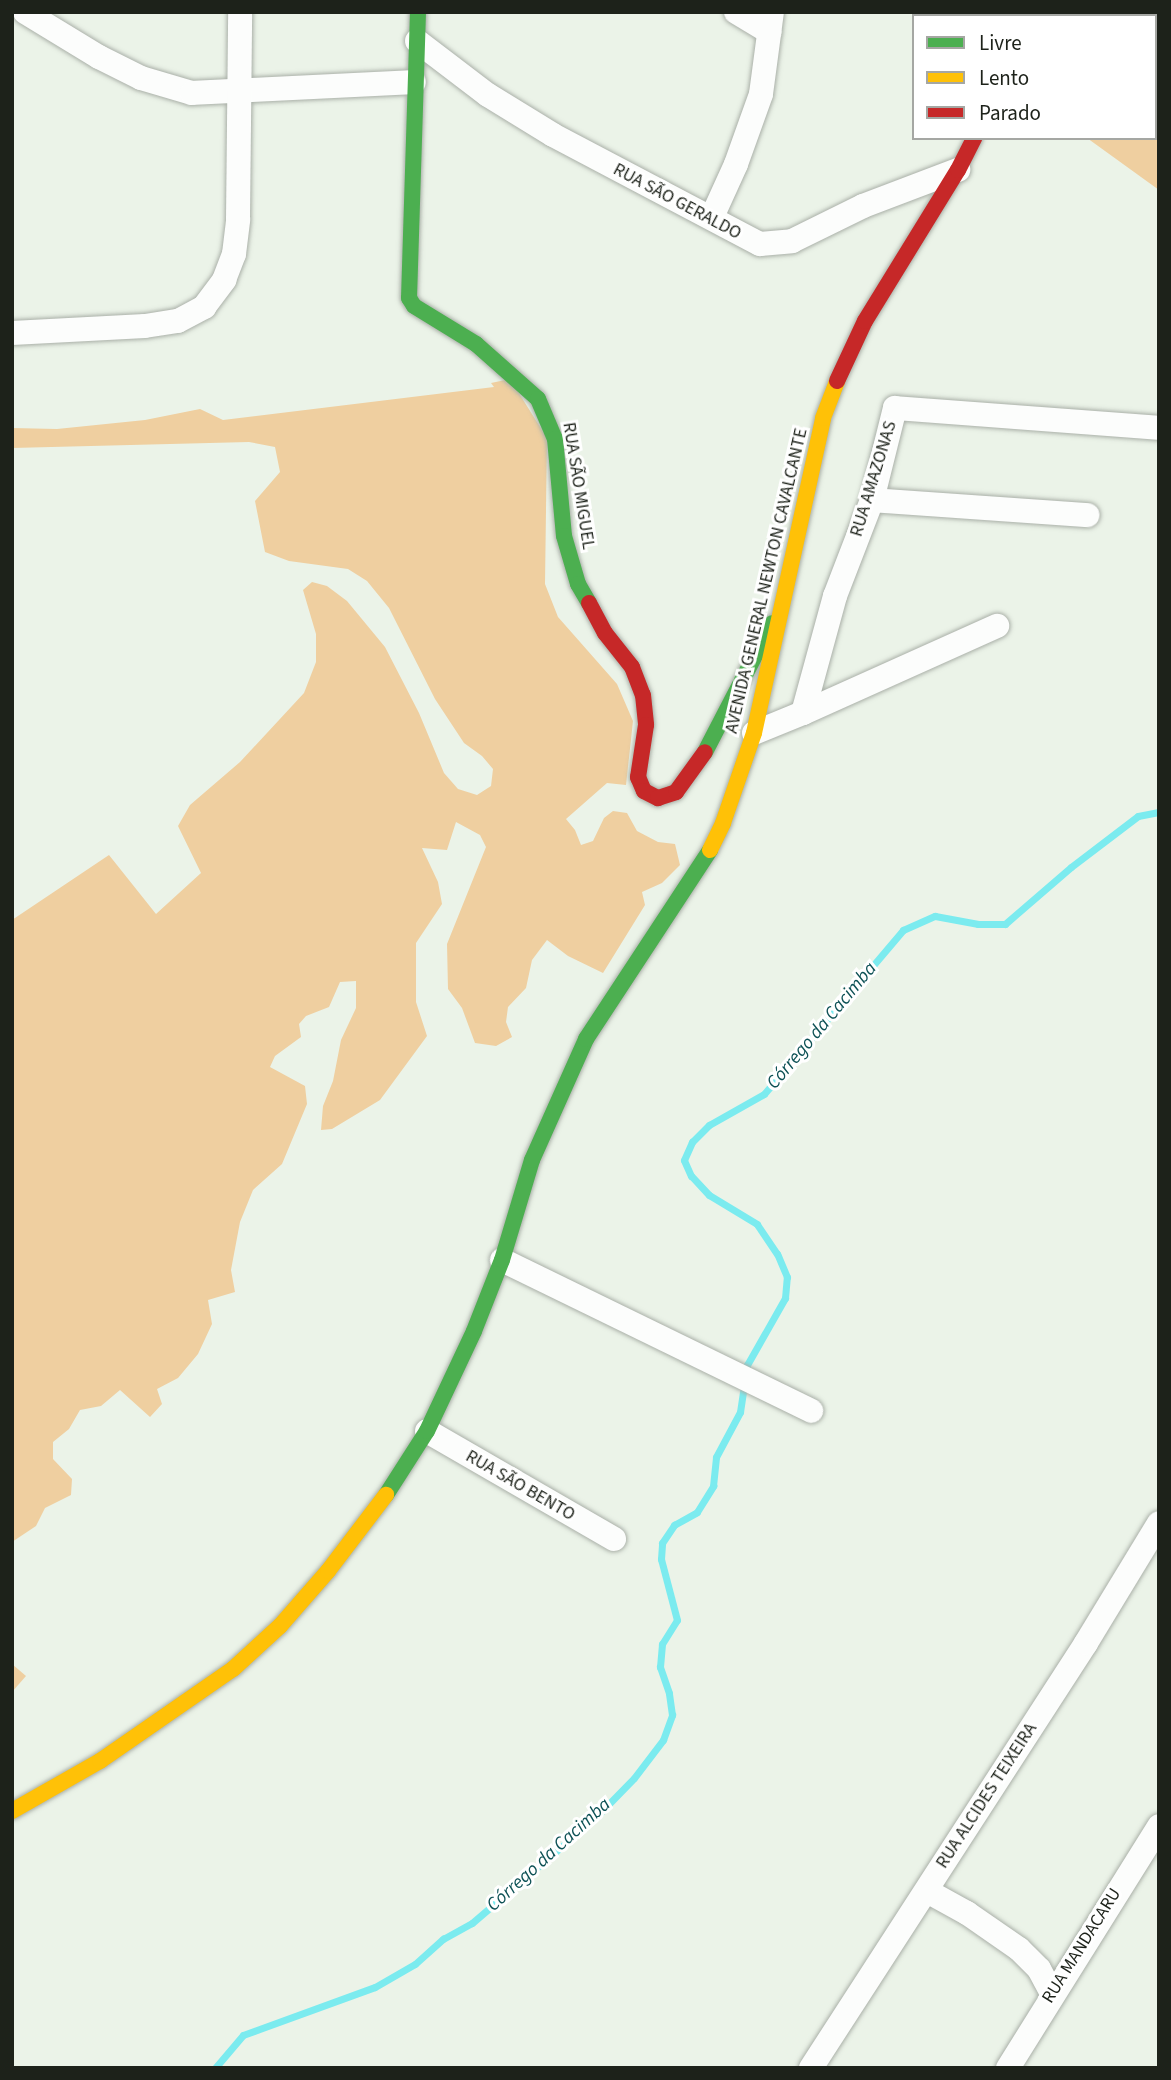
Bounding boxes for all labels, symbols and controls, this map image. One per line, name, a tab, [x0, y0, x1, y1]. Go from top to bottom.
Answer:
legend	[912, 14, 1157, 140]
text: Livre	[979, 28, 1022, 58]
text: Lento	[979, 63, 1029, 93]
text: Parado	[979, 98, 1041, 128]
street label: RUA SÃO GERALDO	[609, 159, 745, 245]
street label: RUA AMAZONAS	[846, 419, 902, 539]
street label: RUA SÃO MIGUEL	[557, 421, 599, 551]
street label: AVENIDA GENERAL NEWTON CAVALCANTE	[721, 426, 813, 736]
water label: Córrego da Cacimba	[762, 958, 882, 1094]
street label: RUA SÃO BENTO	[462, 1446, 578, 1526]
street label: RUA ALCIDES TEIXEIRA	[932, 1719, 1042, 1873]
water label: Córrego da Cacimba	[482, 1793, 616, 1917]
street label: RUA MANDACARU	[1038, 1884, 1126, 2008]

